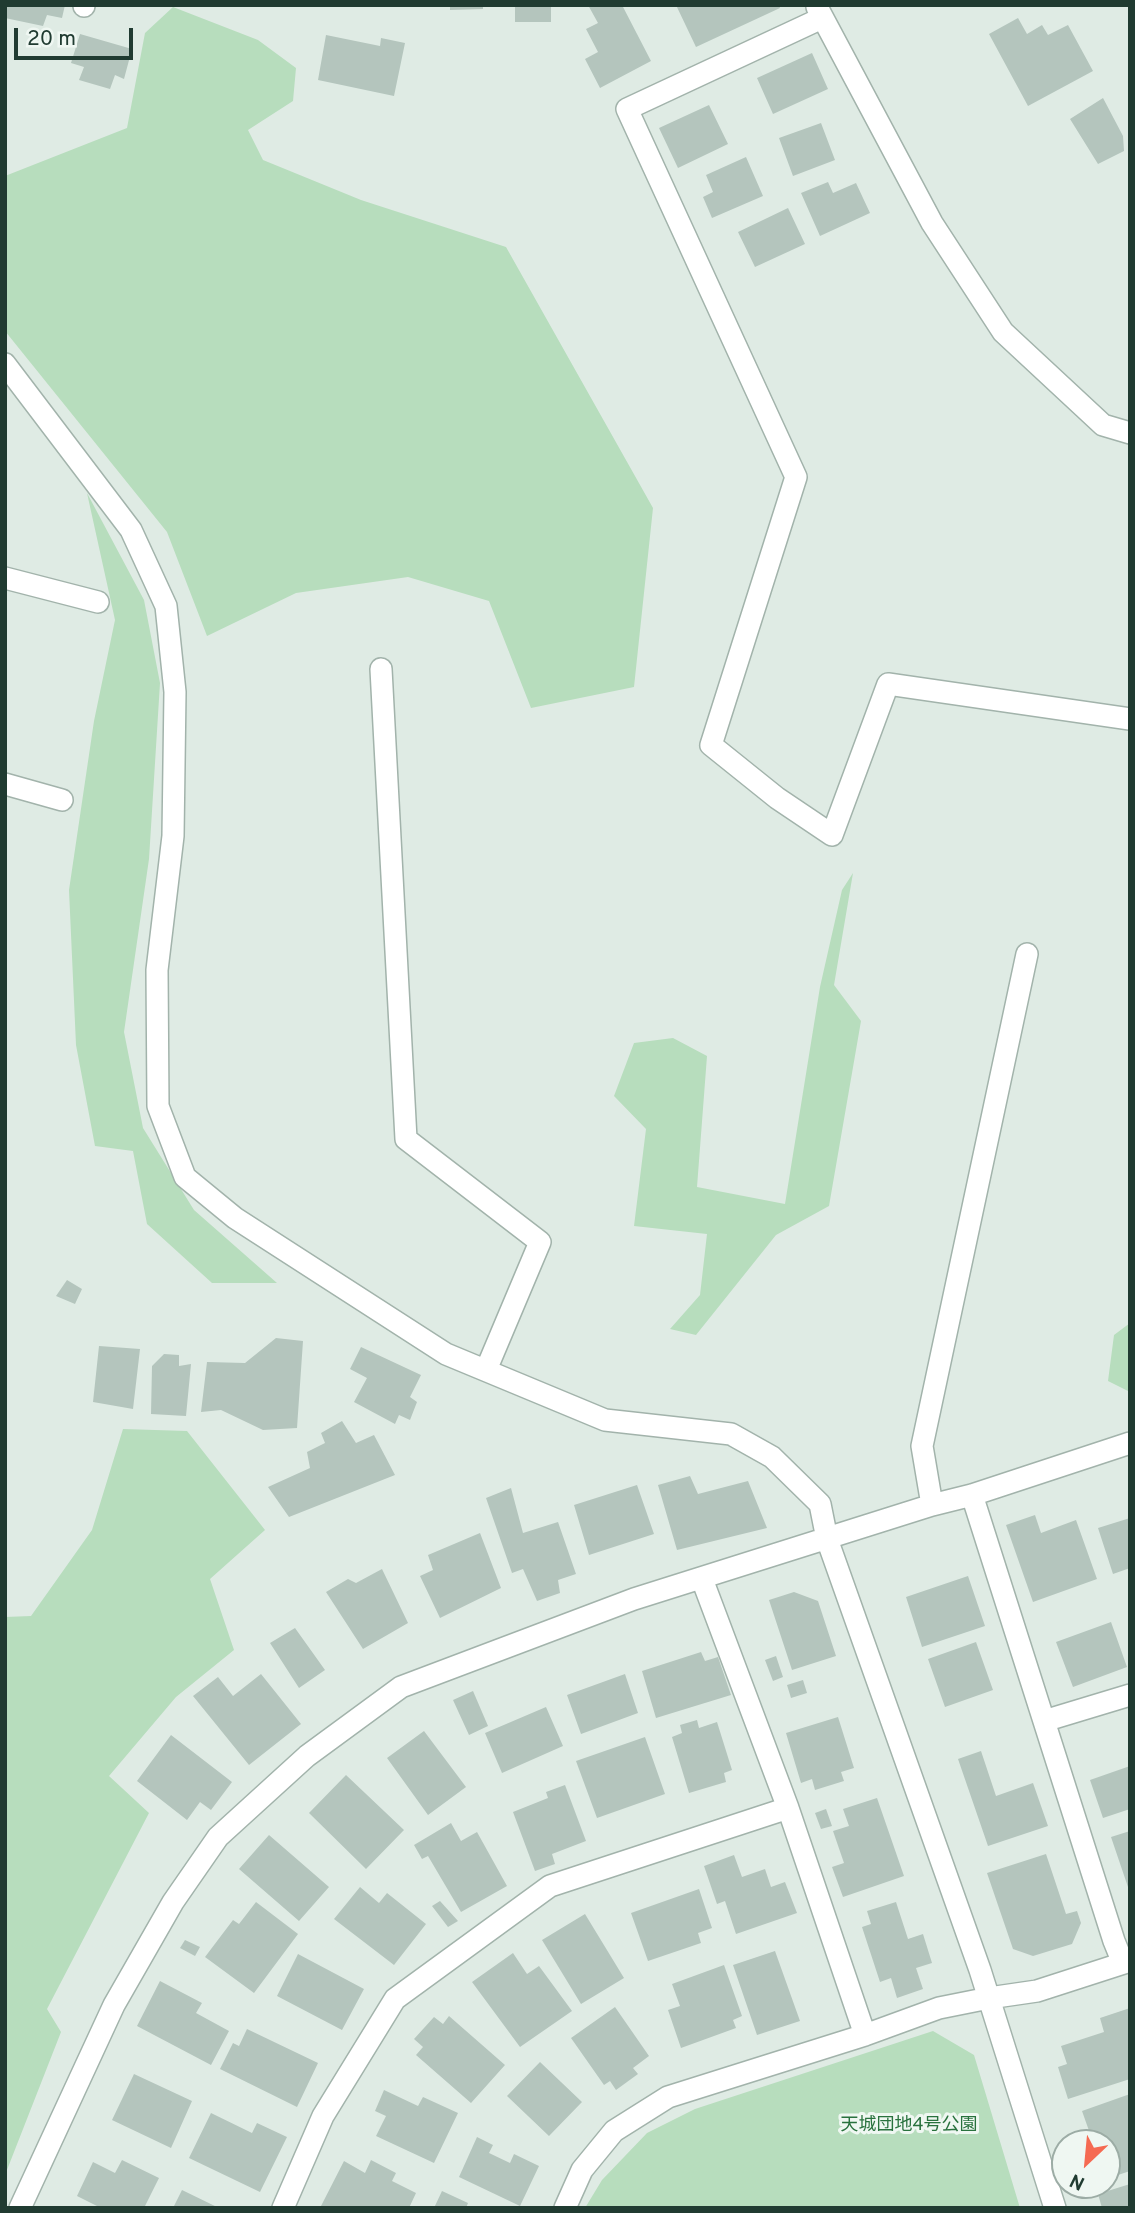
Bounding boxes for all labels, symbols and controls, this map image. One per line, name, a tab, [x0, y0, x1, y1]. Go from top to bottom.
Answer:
scale bar	[18, 14, 136, 58]
text: 20 m	[27, 26, 76, 53]
park label: 天城団地4号公園	[840, 2115, 978, 2137]
north arrow	[1051, 2129, 1121, 2199]
text: N	[1066, 2167, 1089, 2195]

